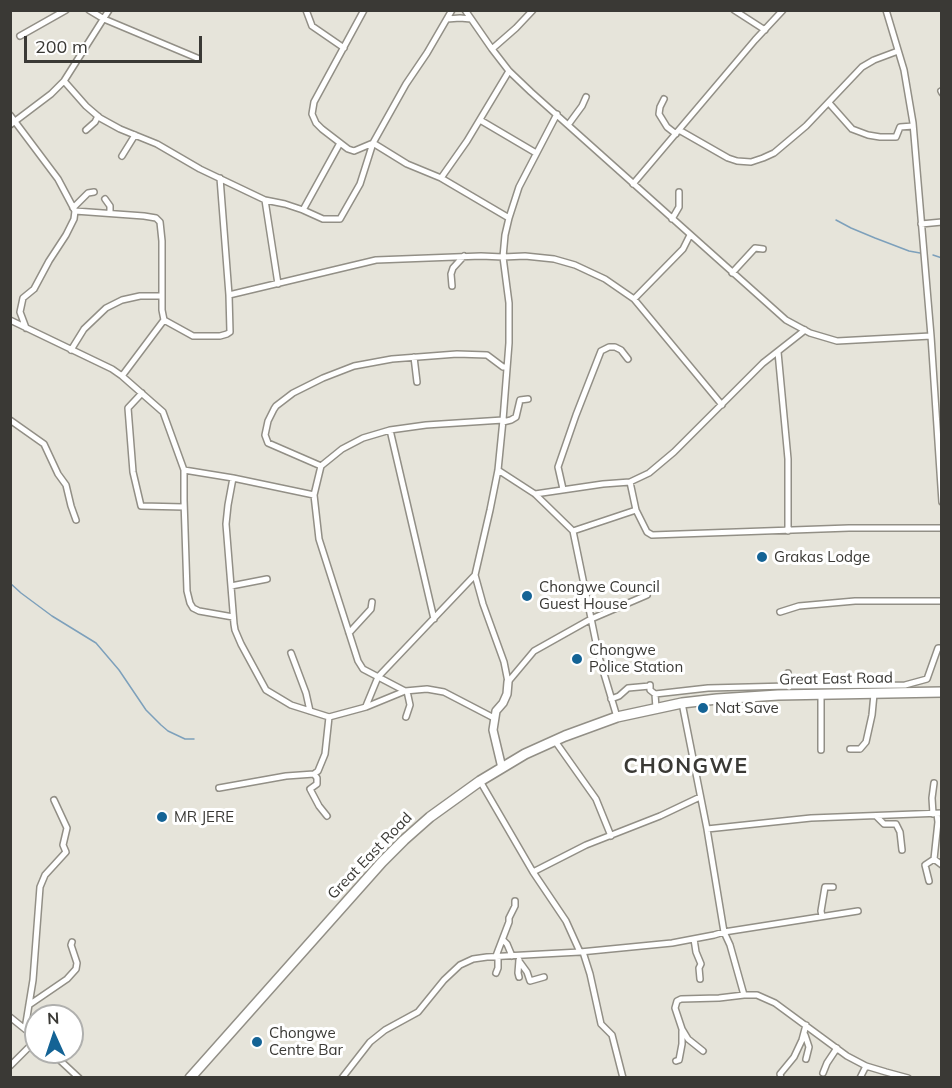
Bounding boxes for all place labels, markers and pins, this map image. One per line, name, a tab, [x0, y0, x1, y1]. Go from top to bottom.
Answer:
place label: Grakas Lodge	[774, 548, 870, 566]
marker: Grakas Lodge	[755, 550, 769, 564]
place label: Chongwe Council Guest House	[539, 578, 660, 613]
marker: Chongwe Council Guest House	[520, 589, 534, 603]
place label: Chongwe Police Station	[589, 641, 683, 676]
marker: Chongwe Police Station	[570, 652, 584, 666]
place label: Nat Save	[715, 699, 779, 717]
marker: Nat Save	[696, 701, 710, 715]
place label: MR JERE	[174, 808, 234, 826]
marker: MR JERE	[155, 810, 169, 824]
place label: Chongwe Centre Bar	[269, 1024, 343, 1059]
marker: Chongwe Centre Bar	[250, 1035, 264, 1049]

